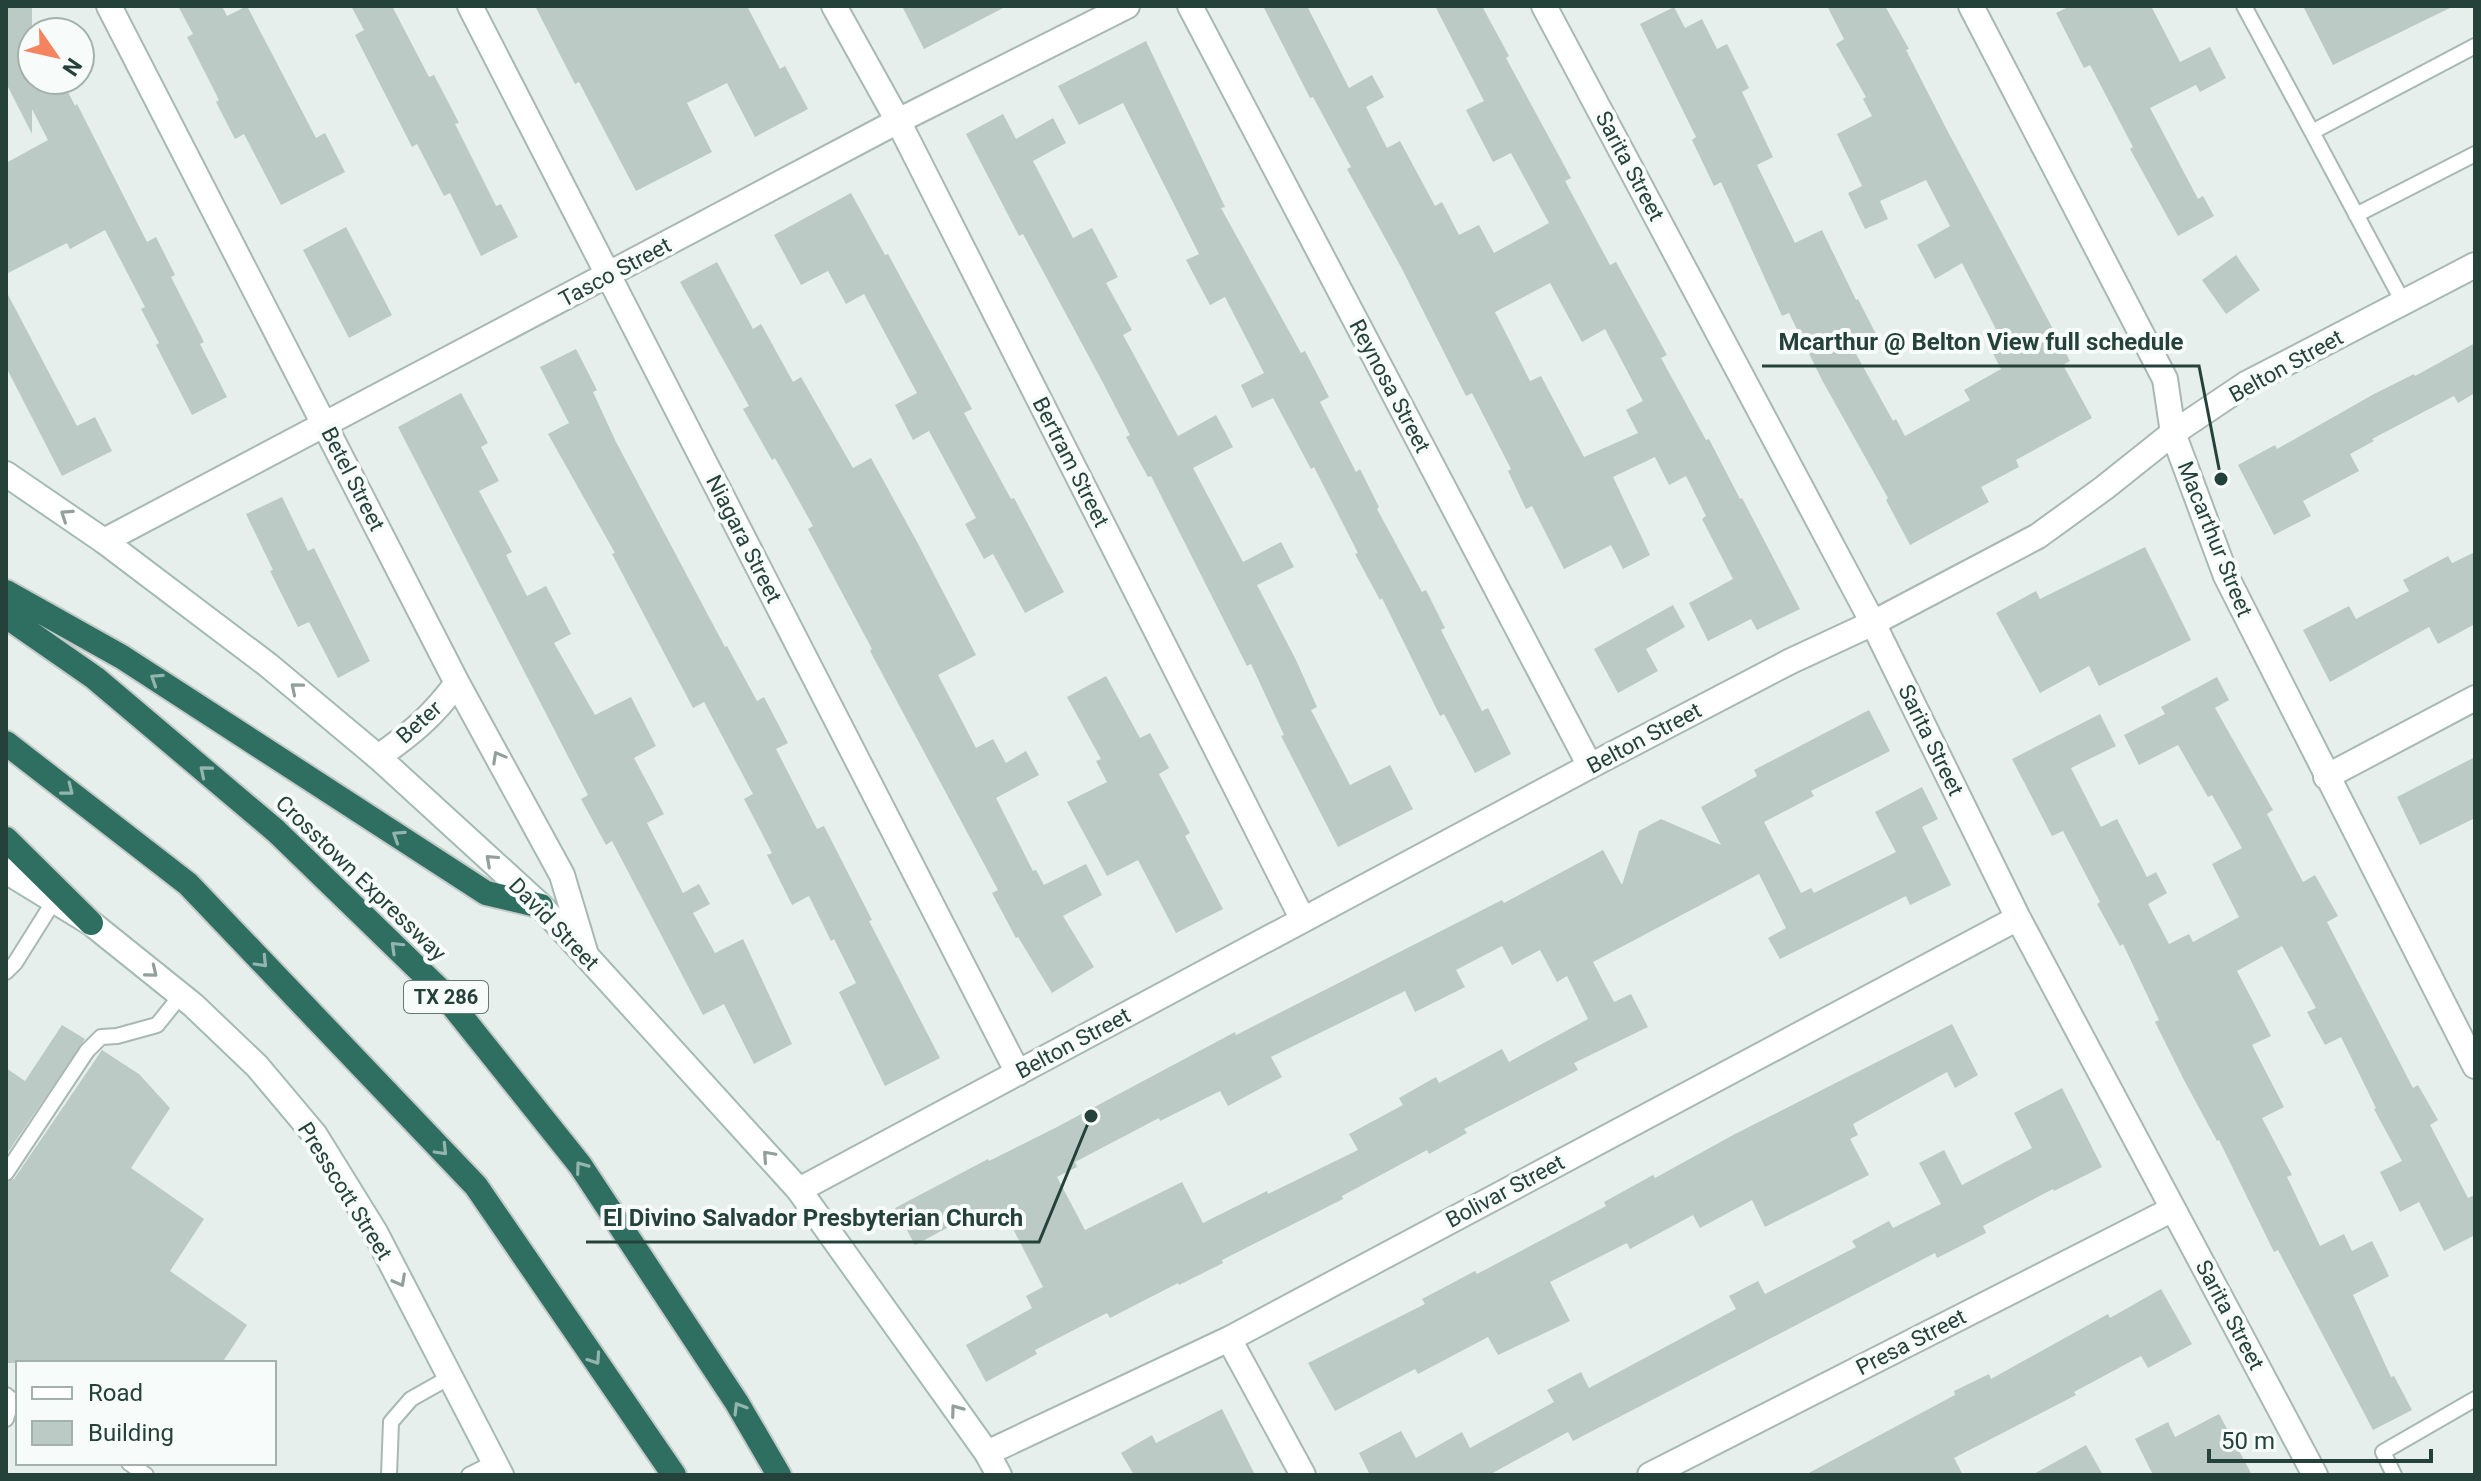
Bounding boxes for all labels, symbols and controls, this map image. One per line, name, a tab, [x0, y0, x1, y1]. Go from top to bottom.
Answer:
north arrow	[16, 16, 96, 96]
text: N	[57, 53, 87, 80]
street label: Sarita Street	[1591, 107, 1669, 225]
street label: Tasco Street	[555, 232, 675, 312]
street label: Reynosa Street	[1344, 315, 1436, 457]
callout: Mcarthur @ Belton View full schedule	[1762, 318, 2199, 366]
street label: Belton Street	[2225, 325, 2347, 407]
text: Mcarthur @ Belton View full schedule	[1778, 328, 2184, 356]
street label: Bertram Street	[1028, 393, 1114, 531]
street label: Betel Street	[316, 423, 390, 535]
street label: Macarthur Street	[2172, 458, 2258, 620]
street label: Niagara Street	[701, 471, 787, 607]
one-way arrow	[61, 510, 75, 525]
one-way arrow	[150, 674, 165, 689]
street label: Sarita Street	[1893, 680, 1969, 800]
one-way arrow	[290, 684, 305, 698]
street label: Beter	[391, 695, 447, 749]
street label: Belton Street	[1583, 697, 1705, 779]
one-way arrow	[492, 751, 507, 765]
one-way arrow	[200, 766, 214, 781]
one-way arrow	[59, 780, 74, 794]
street label: Crosstown Expressway	[271, 790, 452, 966]
one-way arrow	[392, 831, 406, 846]
one-way arrow	[486, 855, 500, 870]
street label: David Street	[504, 873, 604, 975]
one-way arrow	[391, 942, 405, 956]
one-way arrow	[253, 953, 268, 967]
one-way arrow	[143, 962, 157, 977]
road number: TX 286	[404, 981, 488, 1013]
street label: Belton Street	[1012, 1002, 1134, 1084]
street label: Presscott Street	[293, 1118, 397, 1264]
one-way arrow	[432, 1141, 447, 1155]
street label: Bolivar Street	[1442, 1149, 1568, 1233]
one-way arrow	[764, 1151, 778, 1166]
one-way arrow	[576, 1162, 591, 1176]
callout: El Divino Salvador Presbyterian Church	[586, 1194, 1039, 1242]
text: El Divino Salvador Presbyterian Church	[603, 1204, 1023, 1232]
street label: Sarita Street	[2191, 1256, 2269, 1374]
one-way arrow	[390, 1272, 405, 1287]
street label: Presa Street	[1852, 1304, 1970, 1380]
one-way arrow	[585, 1351, 600, 1365]
legend	[16, 1361, 276, 1465]
text: Road	[88, 1379, 143, 1407]
one-way arrow	[734, 1402, 749, 1417]
one-way arrow	[951, 1404, 966, 1419]
scale bar	[2209, 1413, 2431, 1463]
text: Building	[88, 1419, 174, 1447]
text: 50 m	[2221, 1427, 2275, 1455]

